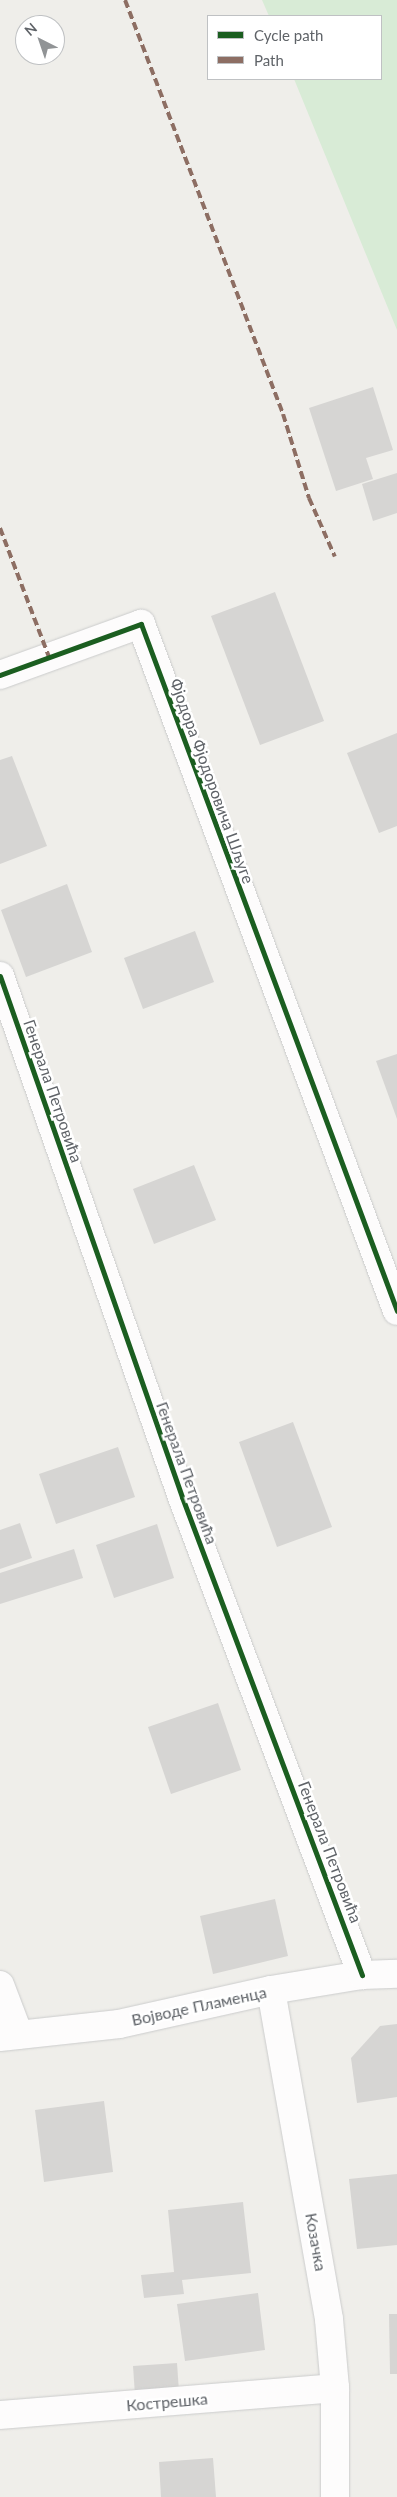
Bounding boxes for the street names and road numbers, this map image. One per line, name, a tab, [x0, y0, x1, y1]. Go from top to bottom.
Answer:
street label: Фјодора Фјодоровича Шљуге	[166, 676, 258, 886]
street label: Генерала Петровића	[19, 1017, 87, 1165]
street label: Генерала Петровића	[152, 1399, 222, 1547]
street label: Генерала Петровића	[294, 1779, 366, 1925]
street label: Војводе Пламенца	[130, 1982, 268, 2030]
street label: Козачка	[301, 2211, 331, 2273]
street label: Кострешка	[125, 2389, 209, 2415]

